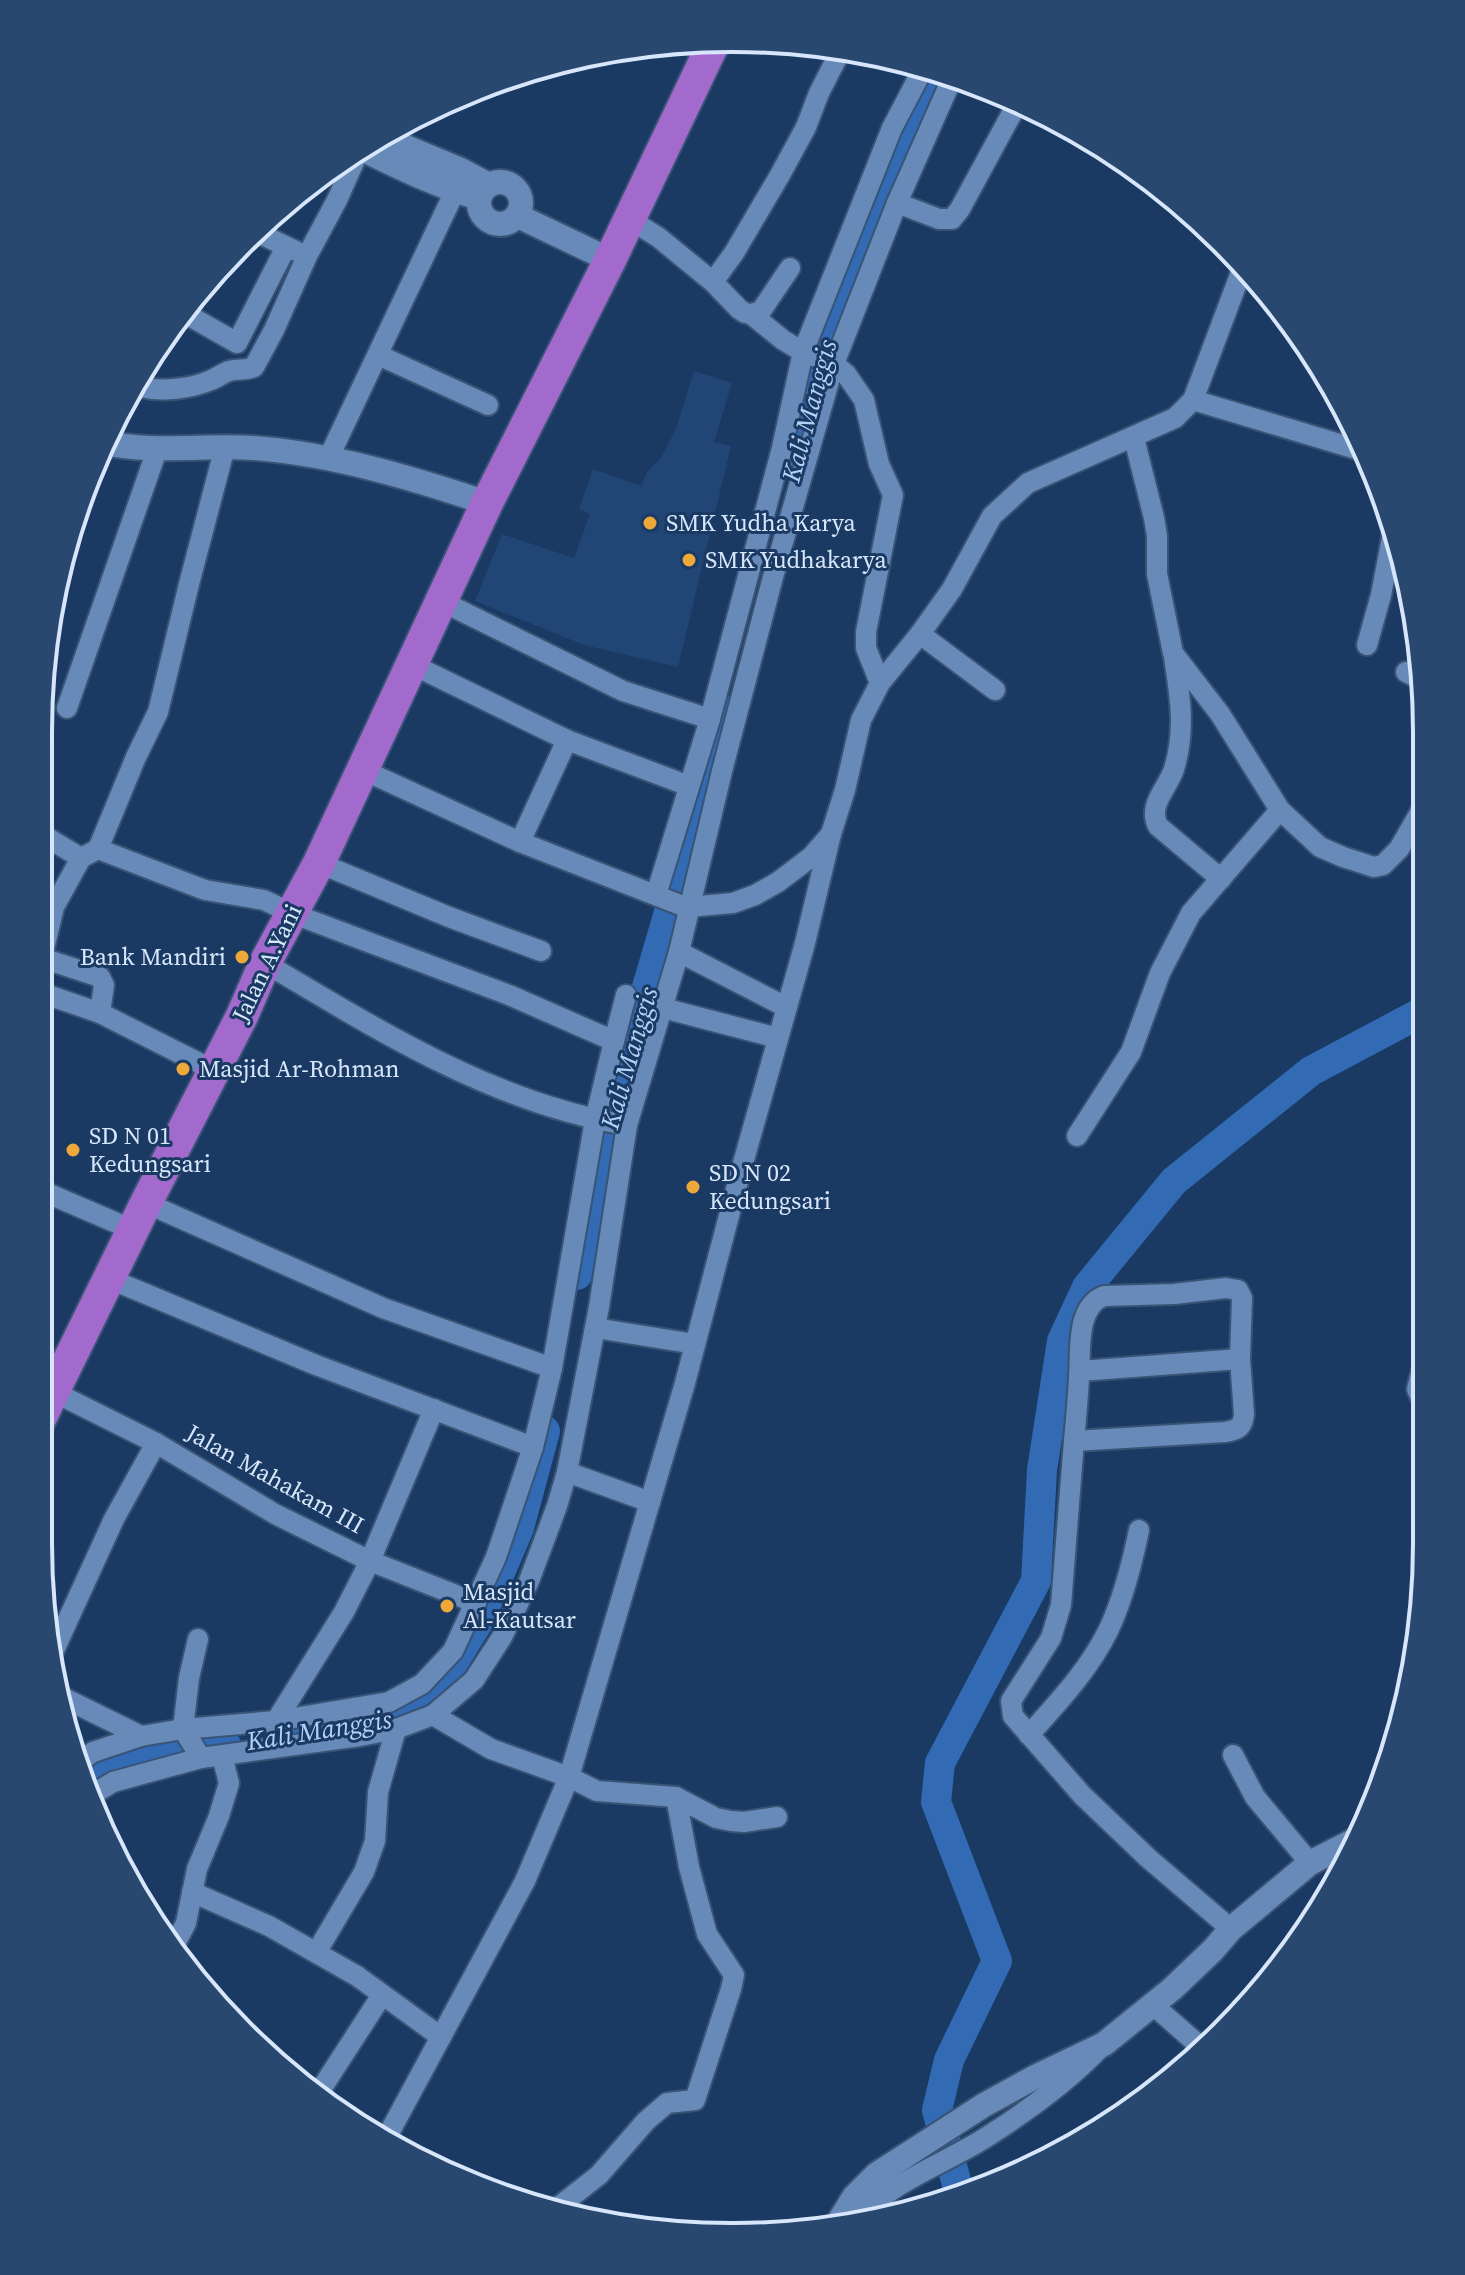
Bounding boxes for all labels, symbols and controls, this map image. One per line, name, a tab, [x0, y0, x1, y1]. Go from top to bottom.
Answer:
water label: Kali Manggis	[772, 335, 845, 487]
place label: SMK Yudha Karya	[666, 506, 857, 539]
marker: SMK Yudha Karya	[641, 514, 659, 532]
place label: SMK Yudhakarya	[705, 543, 887, 576]
marker: SMK Yudhakarya	[680, 551, 698, 569]
street label: Jalan A.Yani	[223, 898, 309, 1028]
place label: Bank Mandiri	[80, 940, 226, 973]
marker: Bank Mandiri	[233, 948, 251, 966]
water label: Kali Manggis	[591, 982, 667, 1134]
place label: Masjid Ar-Rohman	[199, 1052, 400, 1085]
marker: Masjid Ar-Rohman	[174, 1060, 192, 1078]
place label: SD N 01 Kedungsari	[89, 1119, 211, 1180]
marker: SD N 01 Kedungsari	[64, 1141, 82, 1159]
place label: SD N 02 Kedungsari	[709, 1156, 831, 1217]
marker: SD N 02 Kedungsari	[684, 1178, 702, 1196]
street label: Jalan Mahakam III	[179, 1415, 370, 1541]
place label: Masjid Al-Kautsar	[463, 1575, 576, 1636]
marker: Masjid Al-Kautsar	[438, 1597, 456, 1615]
water label: Kali Manggis	[243, 1701, 395, 1759]

